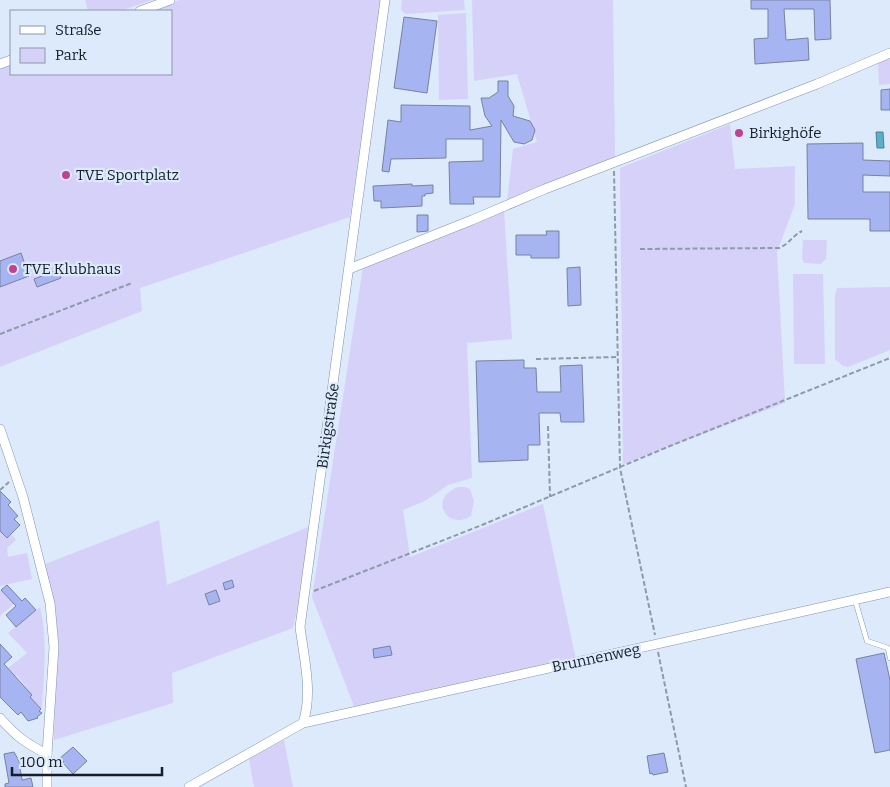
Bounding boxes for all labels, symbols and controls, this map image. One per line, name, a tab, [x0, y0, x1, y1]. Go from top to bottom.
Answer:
legend	[10, 10, 172, 75]
text: Straße	[55, 21, 101, 39]
text: Park	[55, 46, 87, 64]
place label: Birkighöfe	[749, 124, 821, 142]
marker: Birkighöfe	[733, 127, 745, 139]
place label: TVE Sportplatz	[76, 166, 179, 184]
marker: TVE Sportplatz	[60, 169, 72, 181]
place label: TVE Klubhaus	[23, 260, 121, 278]
marker: TVE Klubhaus	[7, 263, 19, 275]
street label: Birkigstraße	[313, 382, 343, 470]
street label: Brunnenweg	[550, 640, 642, 676]
scale bar	[12, 744, 162, 776]
text: 100 m	[20, 753, 63, 771]

